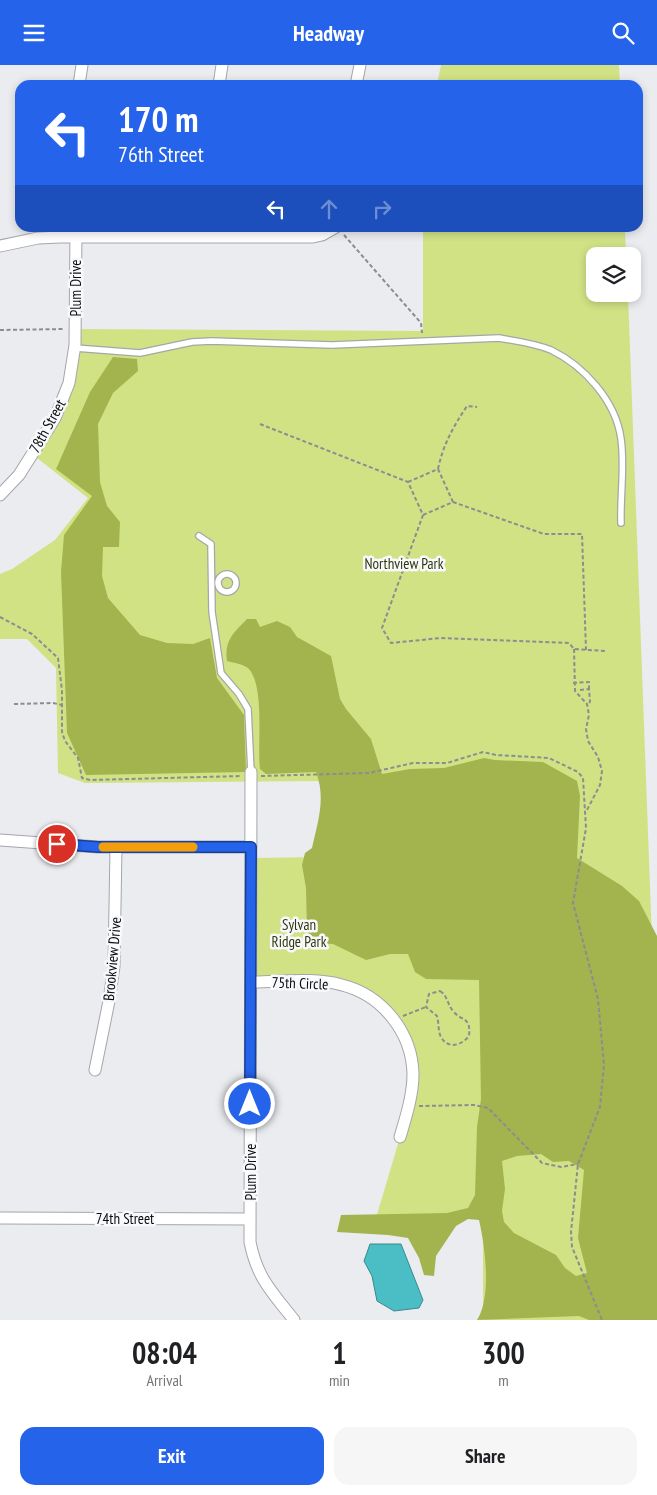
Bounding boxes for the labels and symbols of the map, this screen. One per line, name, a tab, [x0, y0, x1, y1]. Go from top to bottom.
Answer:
street label: Plum Drive	[66, 260, 85, 316]
street label: 78th Street	[25, 396, 69, 456]
park label: Northview Park	[365, 554, 444, 573]
pin	[36, 823, 78, 865]
park label: Sylvan Ridge Park	[271, 915, 327, 951]
street label: Brookview Drive	[99, 916, 125, 1002]
street label: 75th Circle	[271, 973, 329, 993]
position arrow	[223, 1077, 275, 1129]
street label: Plum Drive	[241, 1144, 260, 1200]
street label: 74th Street	[96, 1209, 154, 1228]

